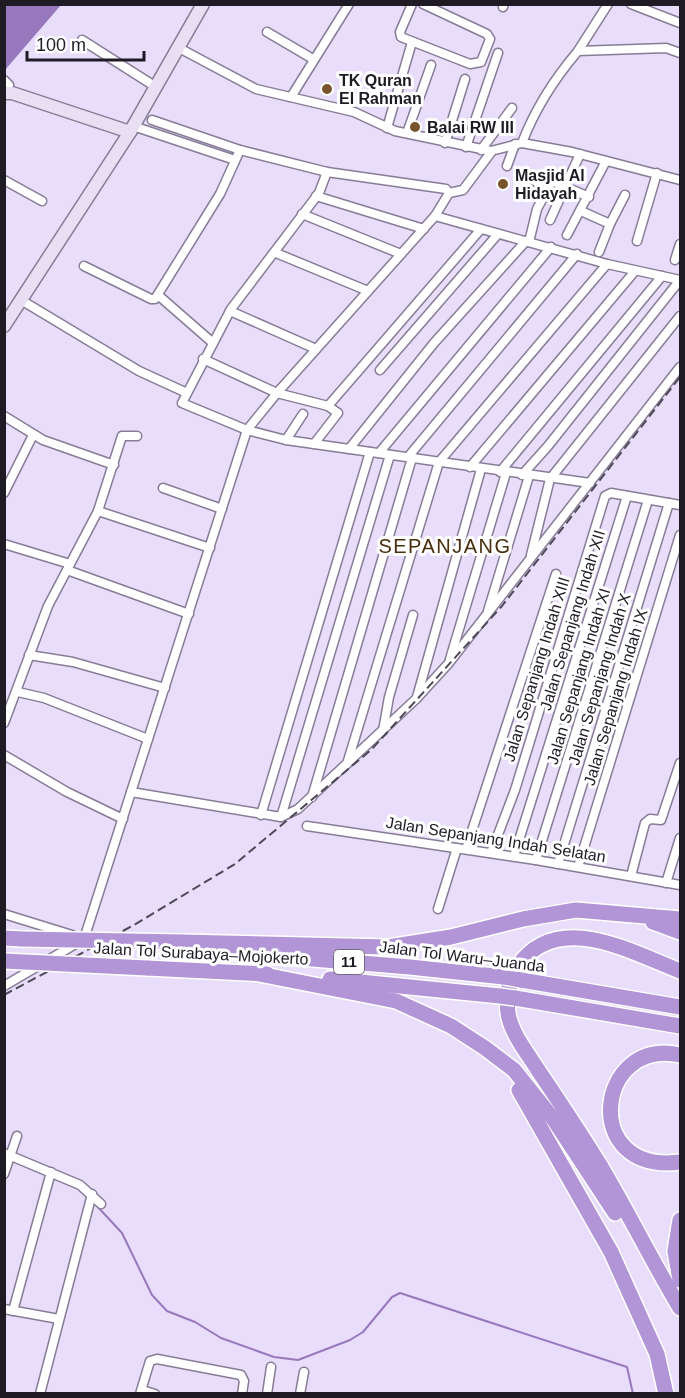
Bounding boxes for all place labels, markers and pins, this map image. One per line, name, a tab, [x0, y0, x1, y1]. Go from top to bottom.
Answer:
place label: TK Quran El Rahman	[339, 72, 422, 107]
marker: TK Quran El Rahman	[320, 82, 334, 96]
place label: Balai RW III	[427, 119, 514, 136]
marker: Balai RW III	[408, 120, 422, 134]
place label: Masjid Al Hidayah	[515, 167, 585, 202]
marker: Masjid Al Hidayah	[496, 177, 510, 191]

